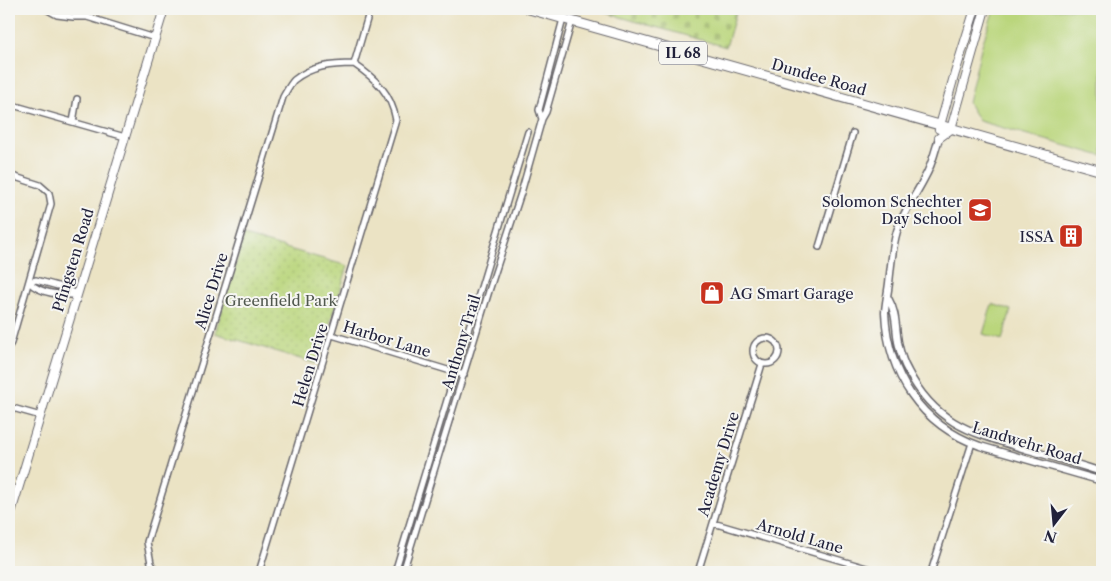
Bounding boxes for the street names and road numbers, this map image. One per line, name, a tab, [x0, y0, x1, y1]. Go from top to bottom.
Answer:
road number: IL 68	[659, 42, 707, 64]
street label: Dundee Road	[769, 54, 869, 100]
street label: Pfingsten Road	[48, 206, 98, 314]
street label: Alice Drive	[190, 250, 232, 333]
street label: Anthony Trail	[437, 292, 485, 393]
street label: Harbor Lane	[341, 317, 433, 361]
street label: Helen Drive	[288, 321, 332, 409]
street label: Academy Drive	[693, 409, 743, 520]
street label: Landwehr Road	[970, 417, 1084, 469]
street label: Arnold Lane	[754, 514, 845, 557]

